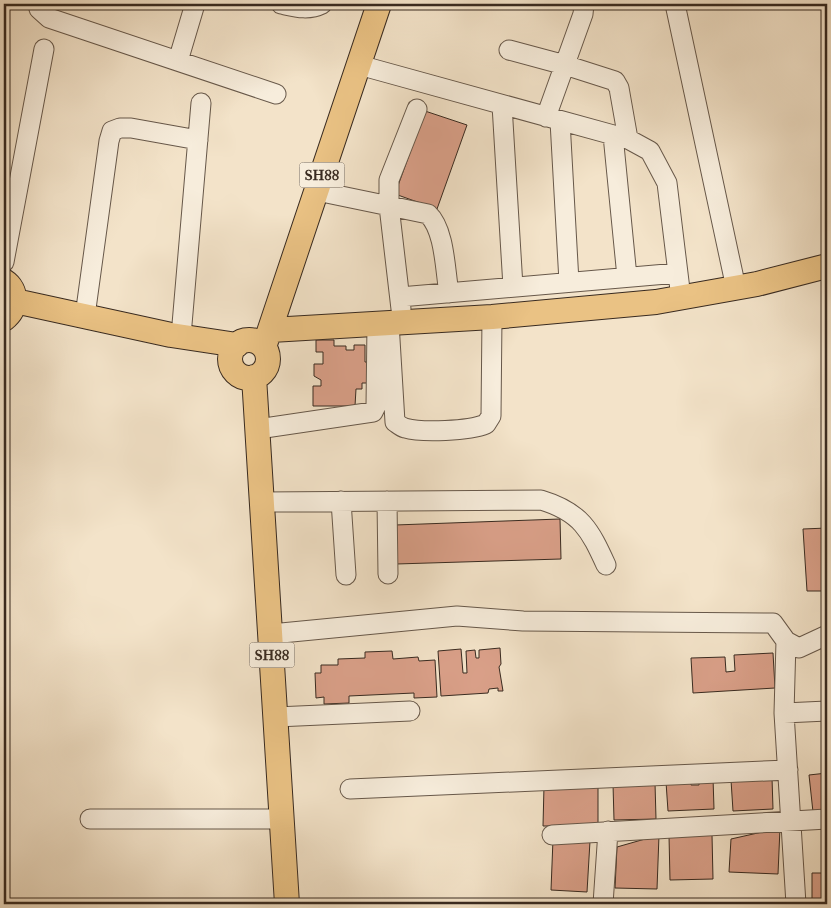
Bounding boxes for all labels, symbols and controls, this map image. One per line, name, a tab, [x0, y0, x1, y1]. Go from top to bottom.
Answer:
road number: SH88	[300, 162, 344, 188]
road number: SH88	[250, 642, 294, 668]

